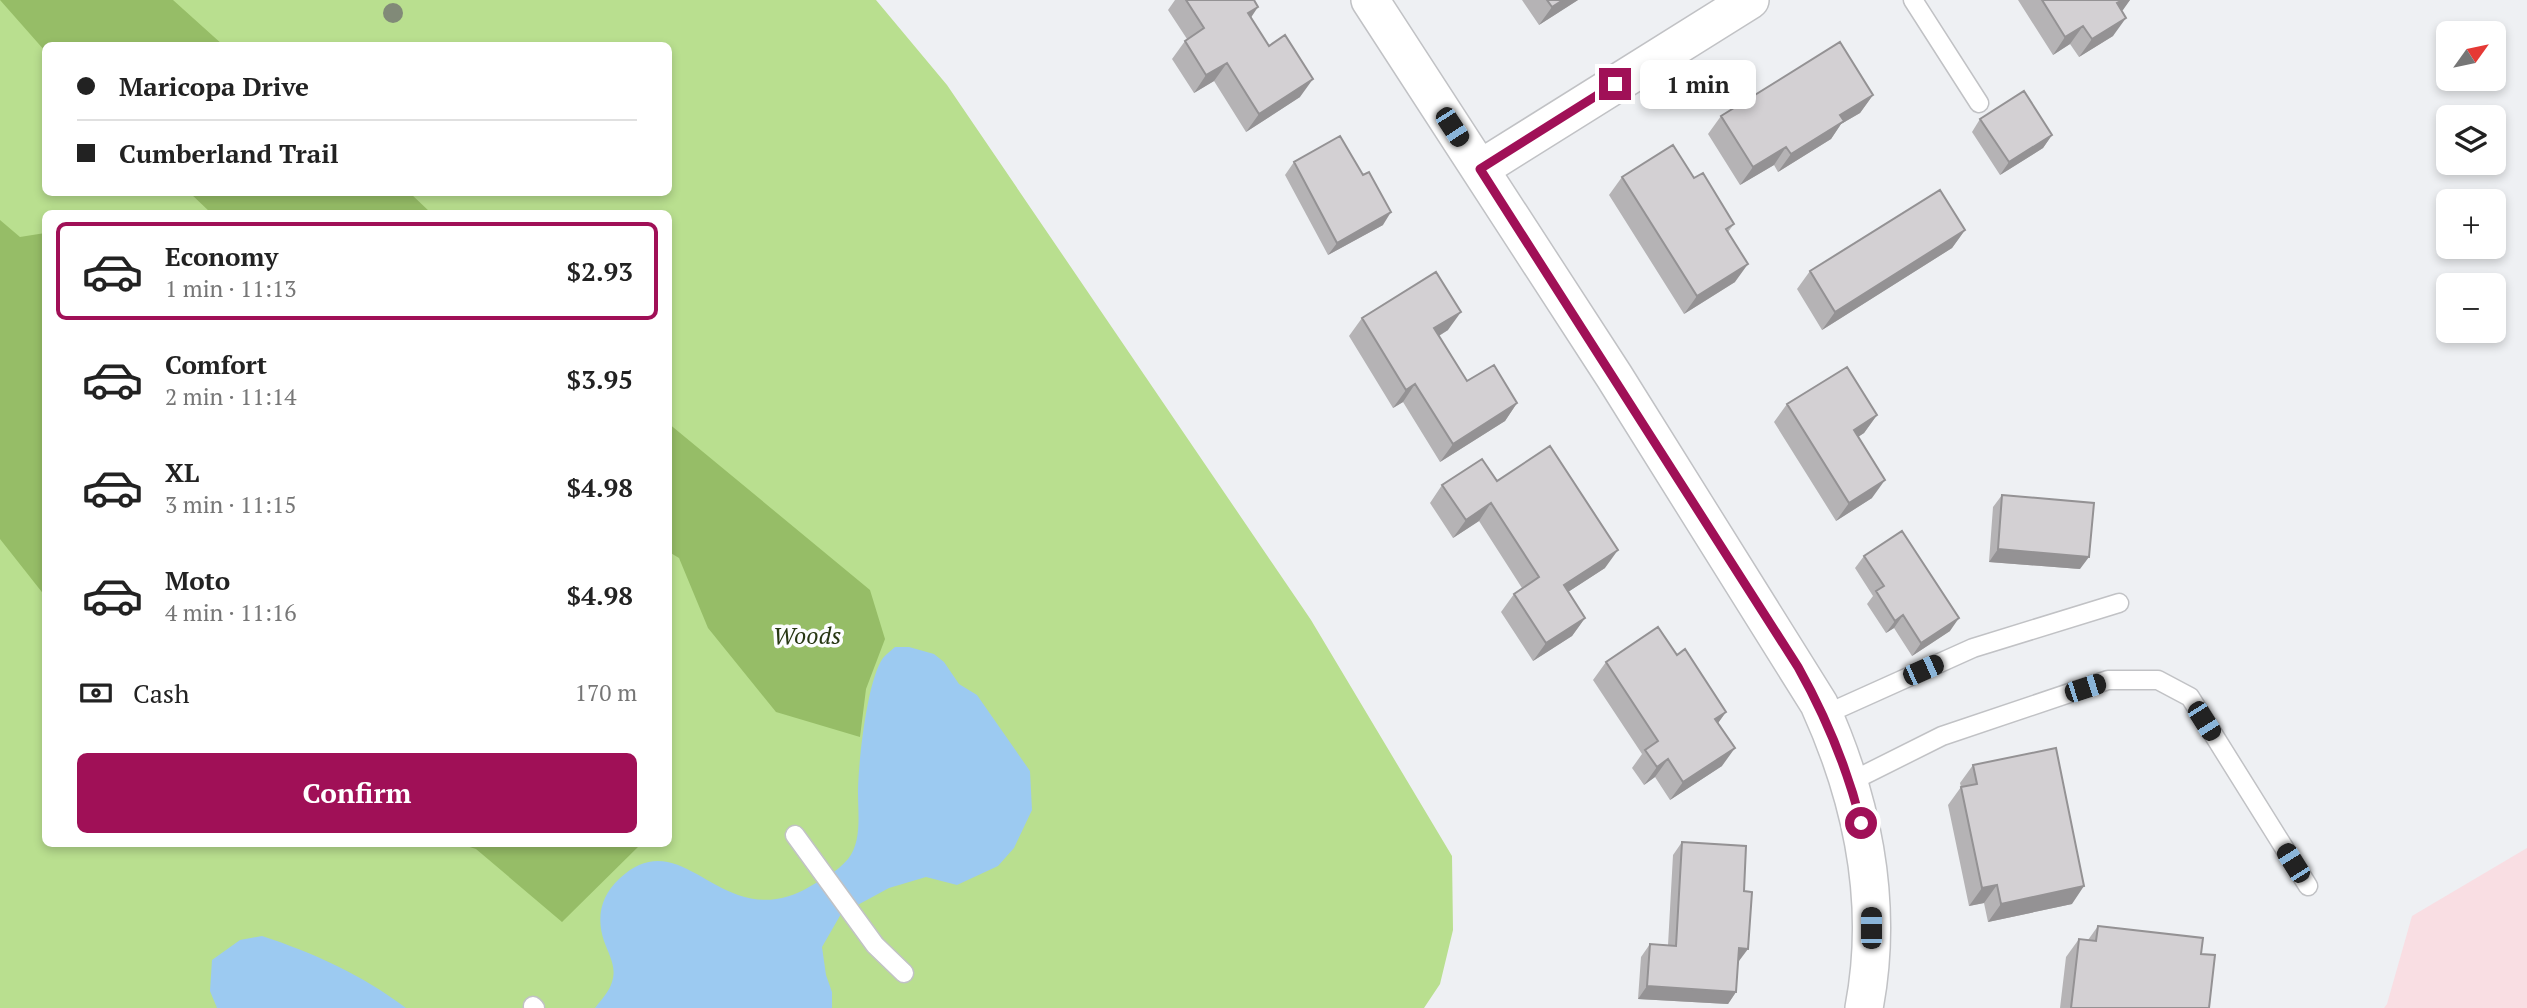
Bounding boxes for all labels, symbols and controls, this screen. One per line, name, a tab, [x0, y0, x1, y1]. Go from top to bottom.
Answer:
north arrow	[2436, 21, 2506, 91]
map controls	[2436, 21, 2506, 343]
callout: 1 min	[1640, 60, 1755, 108]
route end	[1599, 68, 1631, 100]
text: Maricopa Drive	[119, 69, 309, 103]
text: 1 min	[1667, 69, 1729, 100]
car	[1432, 104, 1473, 150]
button: layers	[2436, 105, 2506, 175]
text: Cumberland Trail	[119, 136, 339, 170]
button: +	[2436, 189, 2506, 259]
text: Economy	[165, 239, 278, 273]
icon: car	[81, 240, 144, 303]
text: $2.93	[567, 254, 633, 288]
text: 1 min · 11:13	[165, 273, 297, 304]
button: −	[2436, 273, 2506, 343]
text: Comfort	[165, 347, 267, 381]
icon: car	[81, 348, 144, 411]
text: $3.95	[567, 362, 633, 396]
text: 2 min · 11:14	[165, 381, 297, 412]
text: XL	[165, 455, 199, 489]
icon: car	[81, 456, 144, 519]
text: $4.98	[567, 470, 633, 504]
text: 3 min · 11:15	[165, 489, 297, 520]
text: Moto	[165, 563, 230, 597]
icon: car	[81, 564, 144, 627]
text: $4.98	[567, 578, 633, 612]
text: 4 min · 11:16	[165, 597, 297, 628]
park label: Woods	[773, 619, 841, 651]
car	[1900, 652, 1947, 688]
car	[2062, 672, 2109, 704]
icon: cash	[77, 674, 115, 712]
text: Cash	[133, 676, 189, 710]
text: 170 m	[575, 677, 637, 708]
car	[2184, 698, 2225, 744]
button: Confirm	[77, 753, 637, 833]
route start	[1845, 807, 1877, 839]
car	[2273, 840, 2314, 886]
car	[1861, 907, 1882, 949]

